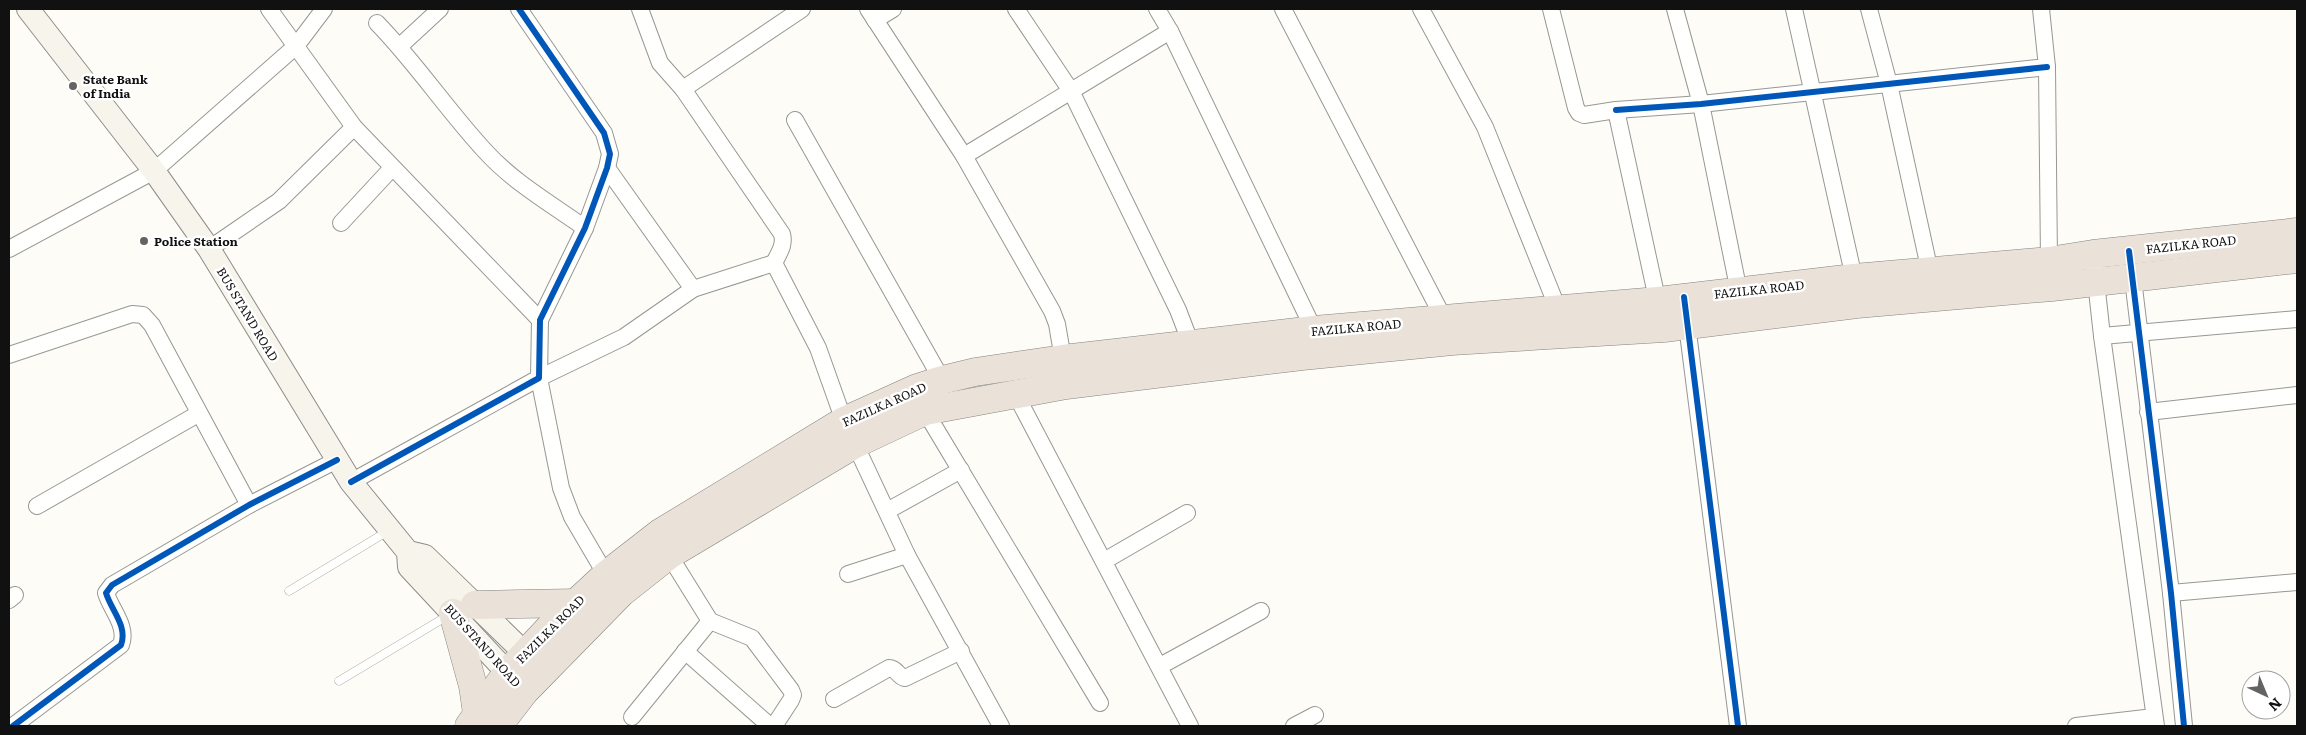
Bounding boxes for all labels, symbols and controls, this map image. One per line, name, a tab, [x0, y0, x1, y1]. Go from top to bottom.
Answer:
place label: State Bank of India	[83, 70, 149, 102]
marker: State Bank of India	[67, 80, 79, 92]
street label: FAZILKA ROAD	[2145, 230, 2237, 258]
place label: Police Station	[154, 232, 238, 250]
marker: Police Station	[138, 235, 150, 247]
street label: BUS STAND ROAD	[213, 264, 283, 364]
street label: FAZILKA ROAD	[1713, 275, 1805, 303]
street label: FAZILKA ROAD	[1310, 314, 1402, 340]
street label: FAZILKA ROAD	[839, 377, 929, 431]
street label: FAZILKA ROAD	[512, 591, 588, 667]
street label: BUS STAND ROAD	[441, 599, 525, 691]
north arrow	[2241, 670, 2291, 720]
text: N	[2264, 694, 2287, 717]

